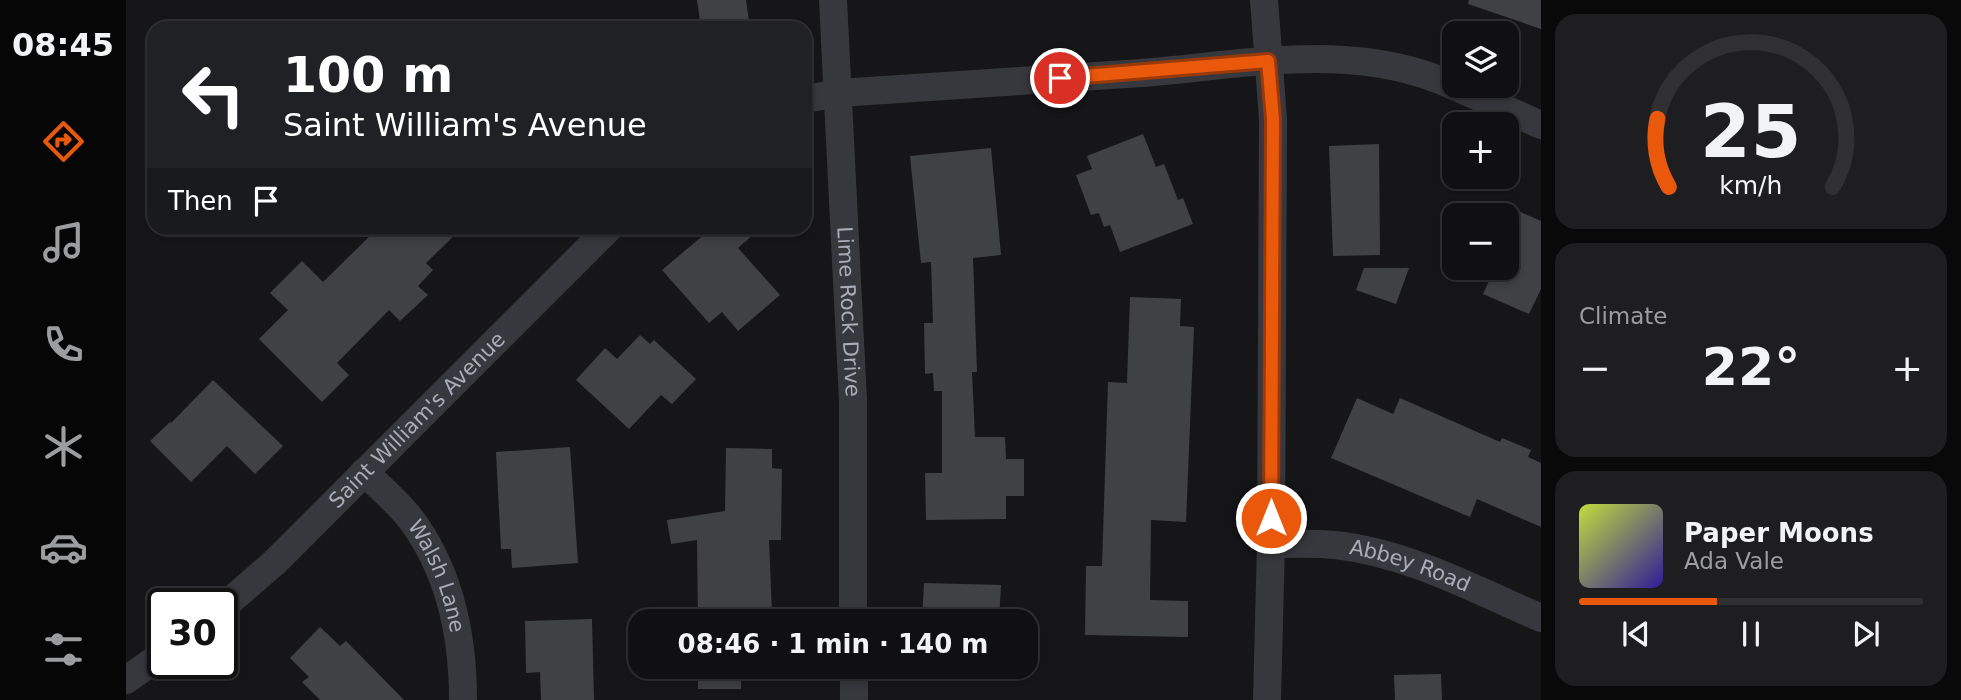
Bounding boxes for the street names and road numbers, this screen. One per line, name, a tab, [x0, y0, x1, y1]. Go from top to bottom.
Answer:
street label: Lime Rock Drive	[832, 226, 865, 397]
street label: Saint William's Avenue	[324, 327, 510, 513]
street label: Walsh Lane	[403, 515, 469, 634]
street label: Abbey Road	[1348, 535, 1474, 597]

